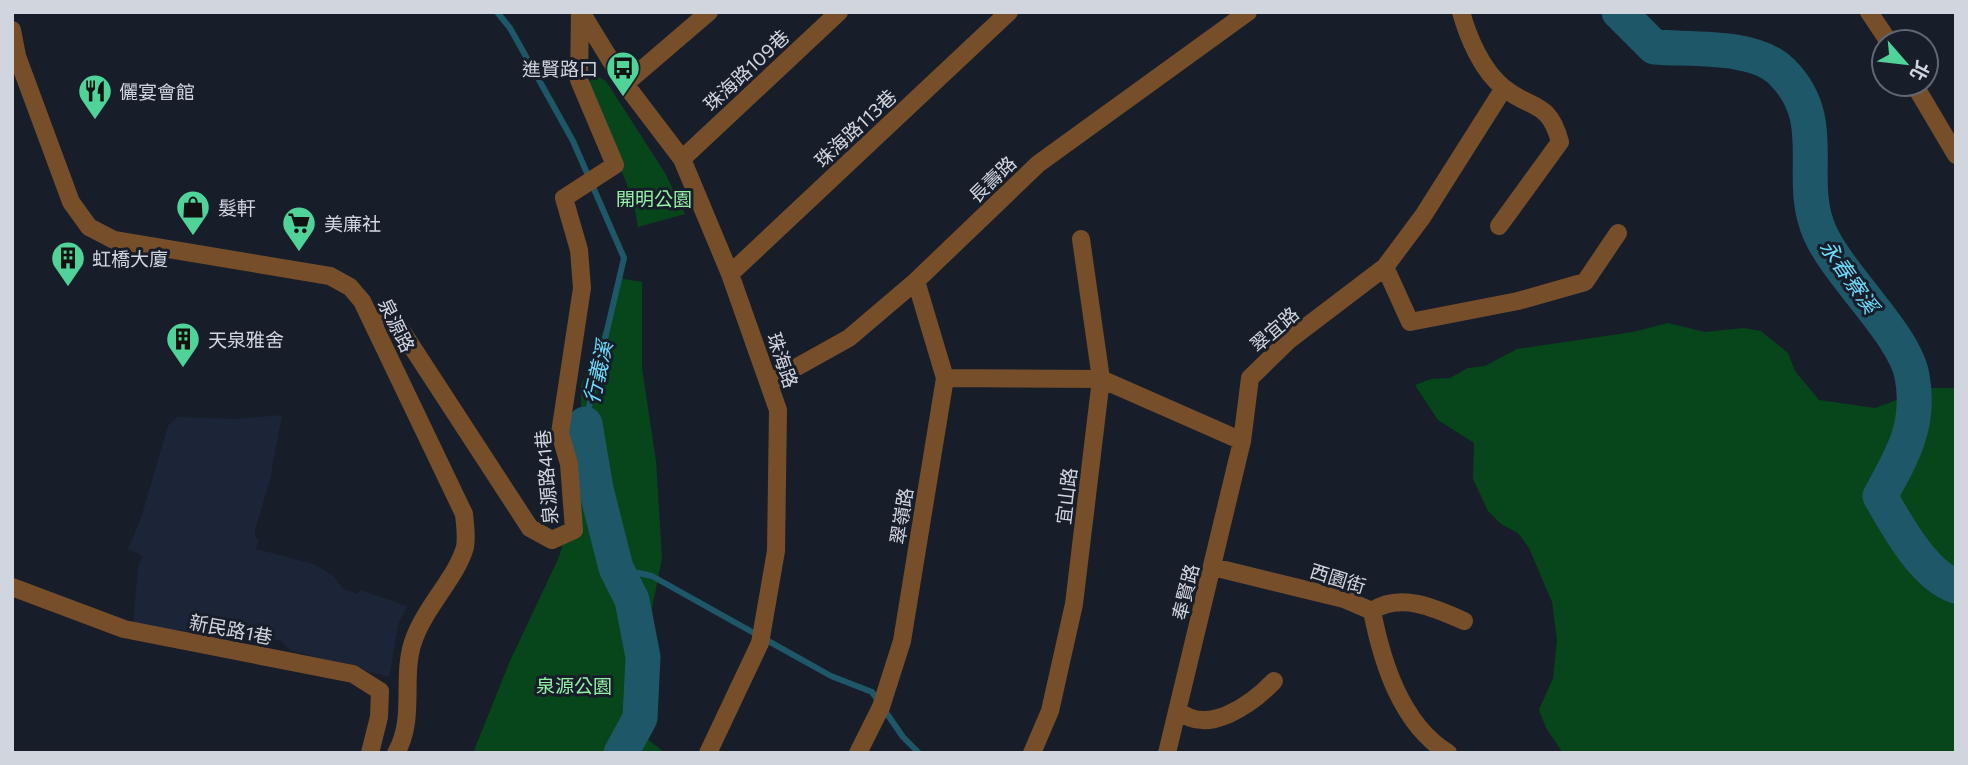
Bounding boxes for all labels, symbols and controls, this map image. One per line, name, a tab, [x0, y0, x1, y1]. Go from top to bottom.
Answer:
street label: 珠海路109巷	[699, 25, 793, 115]
north arrow	[1870, 28, 1940, 98]
bus stop icon: 進賢路口	[604, 49, 642, 98]
place label: 進賢路口	[522, 57, 598, 80]
text: 北	[1906, 57, 1935, 85]
restaurant icon: 儷宴會館	[76, 72, 114, 121]
place label: 儷宴會館	[119, 80, 195, 103]
street label: 珠海路113巷	[809, 84, 901, 172]
street label: 長壽路	[964, 151, 1020, 207]
park label: 開明公園	[616, 187, 692, 210]
shop icon: 髮軒	[174, 188, 212, 237]
place label: 髮軒	[218, 196, 256, 219]
supermarket icon: 美廉社	[280, 204, 318, 253]
place label: 美廉社	[324, 212, 381, 235]
water label: 永春寮溪	[1816, 234, 1886, 320]
building icon: 虹橋大廈	[49, 239, 87, 288]
place label: 虹橋大廈	[92, 247, 168, 270]
street label: 泉源路	[374, 294, 420, 356]
street label: 翠宜路	[1245, 302, 1303, 356]
building icon: 天泉雅舍	[164, 320, 202, 369]
place label: 天泉雅舍	[208, 328, 284, 351]
street label: 珠海路	[763, 329, 803, 391]
water label: 行義溪	[578, 336, 617, 406]
street label: 泉源路41巷	[530, 429, 562, 525]
street label: 宜山路	[1051, 466, 1081, 526]
street label: 翠嶺路	[885, 486, 917, 546]
street label: 西園街	[1307, 559, 1369, 597]
street label: 奉賢路	[1167, 562, 1203, 622]
street label: 新民路1巷	[188, 610, 274, 648]
park label: 泉源公園	[536, 674, 612, 697]

